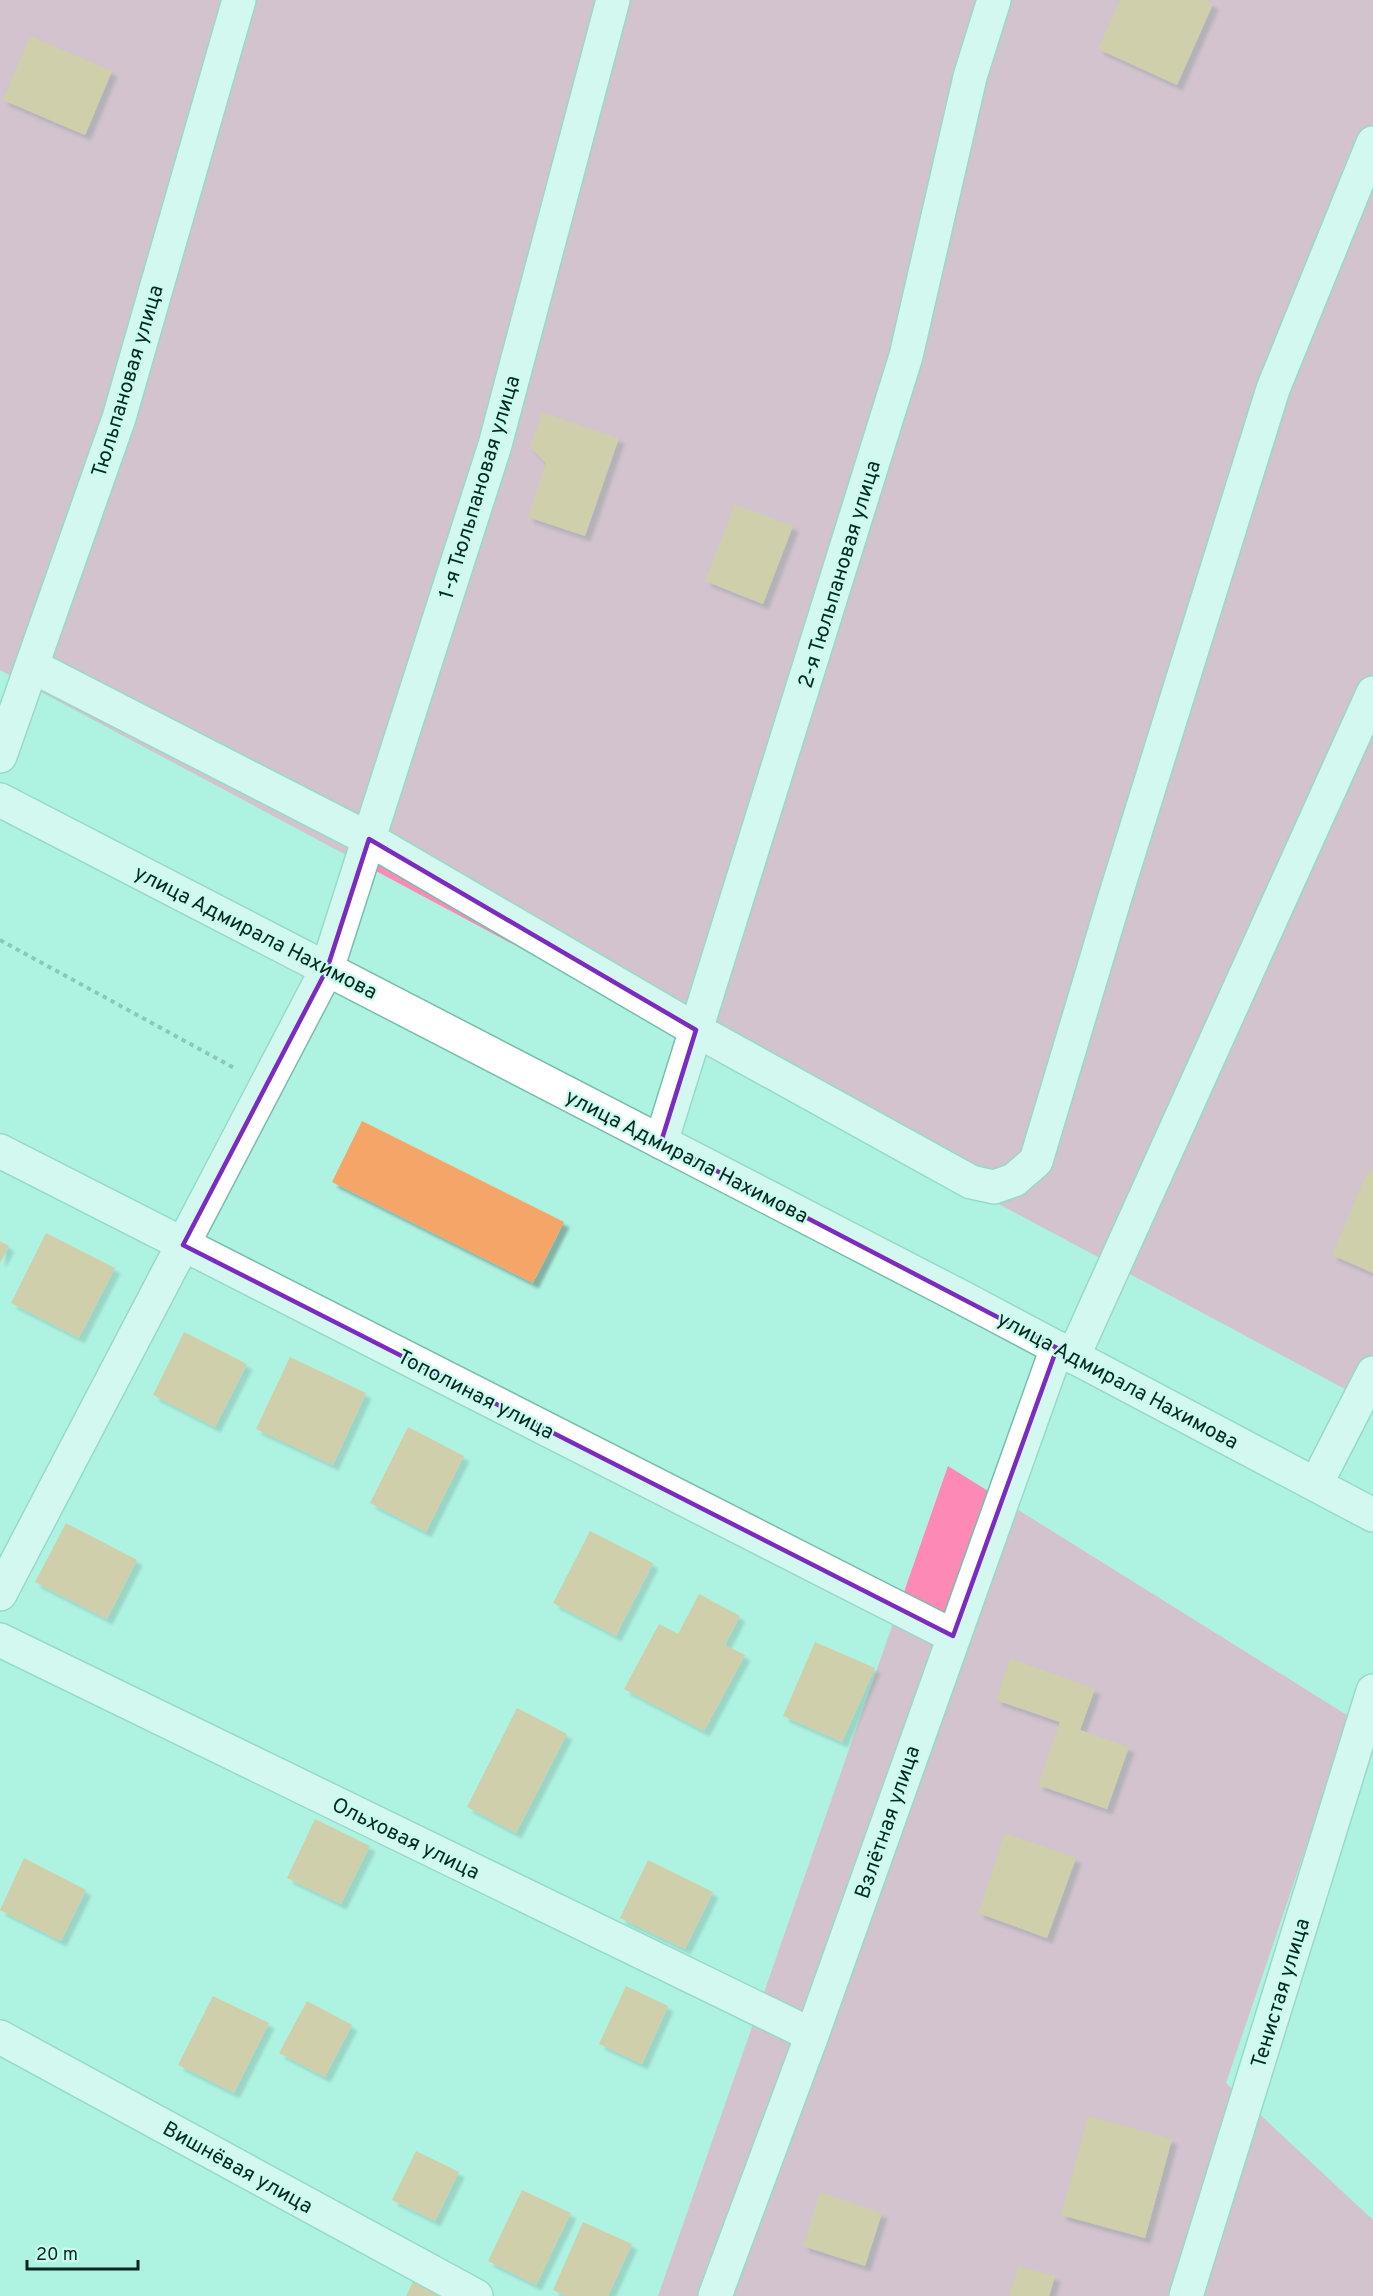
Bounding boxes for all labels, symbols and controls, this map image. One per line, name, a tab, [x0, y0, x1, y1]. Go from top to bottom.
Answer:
street label: Тюльпановая улица	[86, 282, 171, 481]
street label: 1-я Тюльпановая улица	[434, 372, 527, 603]
street label: 2-я Тюльпановая улица	[793, 457, 888, 692]
street label: улица Адмирала Нахимова	[129, 860, 381, 1007]
street label: улица Адмирала Нахимова	[560, 1084, 812, 1231]
street label: улица Адмирала Нахимова	[992, 1306, 1243, 1456]
street label: Тополиная улица	[392, 1344, 558, 1447]
street label: Взлётная улица	[850, 1742, 927, 1903]
street label: Ольховая улица	[327, 1792, 484, 1887]
street label: Тенистая улица	[1246, 1915, 1317, 2072]
street label: Вишнёвая улица	[157, 2116, 317, 2221]
scale bar	[27, 2233, 138, 2271]
text: 20 m	[36, 2244, 78, 2267]

